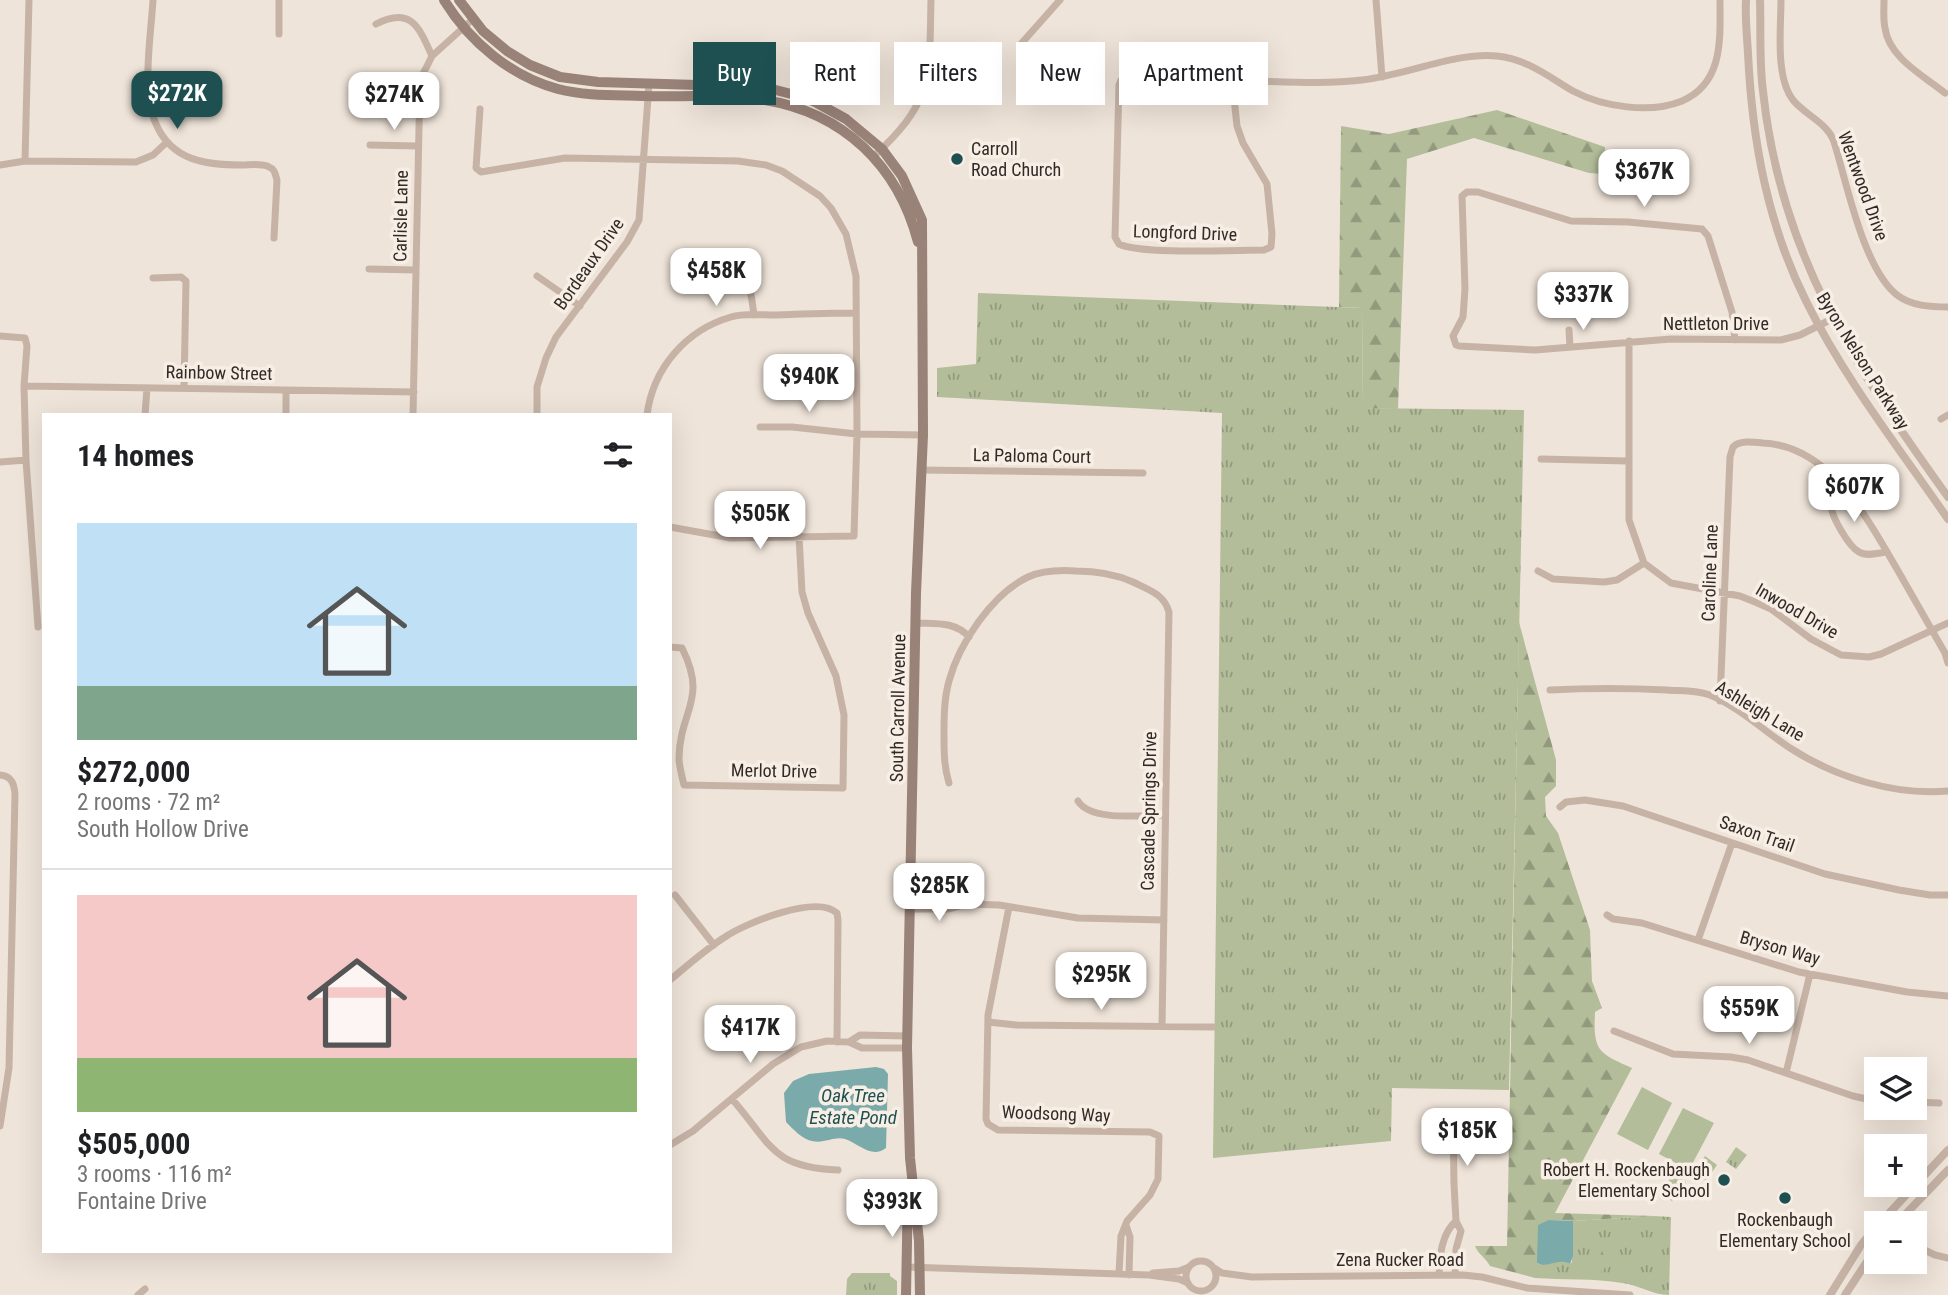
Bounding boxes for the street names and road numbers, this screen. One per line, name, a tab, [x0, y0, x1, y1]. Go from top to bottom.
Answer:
street label: Wentwood Drive	[1834, 128, 1893, 243]
street label: Carlisle Lane	[389, 170, 412, 262]
street label: Bordeaux Drive	[549, 214, 628, 313]
street label: Longford Drive	[1133, 220, 1237, 245]
street label: Byron Nelson Parkway	[1813, 288, 1914, 434]
street label: Nettleton Drive	[1663, 313, 1769, 334]
street label: Rainbow Street	[165, 361, 273, 384]
street label: La Paloma Court	[973, 444, 1091, 467]
street label: Caroline Lane	[1697, 524, 1722, 622]
street label: Inwood Drive	[1752, 578, 1842, 643]
street label: South Carroll Avenue	[886, 634, 909, 782]
street label: Ashleigh Lane	[1712, 676, 1809, 745]
street label: Cascade Springs Drive	[1137, 731, 1160, 891]
street label: Merlot Drive	[731, 759, 817, 782]
street label: Saxon Trail	[1717, 811, 1797, 856]
street label: Bryson Way	[1738, 926, 1823, 969]
street label: Woodsong Way	[1001, 1101, 1111, 1126]
street label: Zena Rucker Road	[1336, 1249, 1464, 1270]

